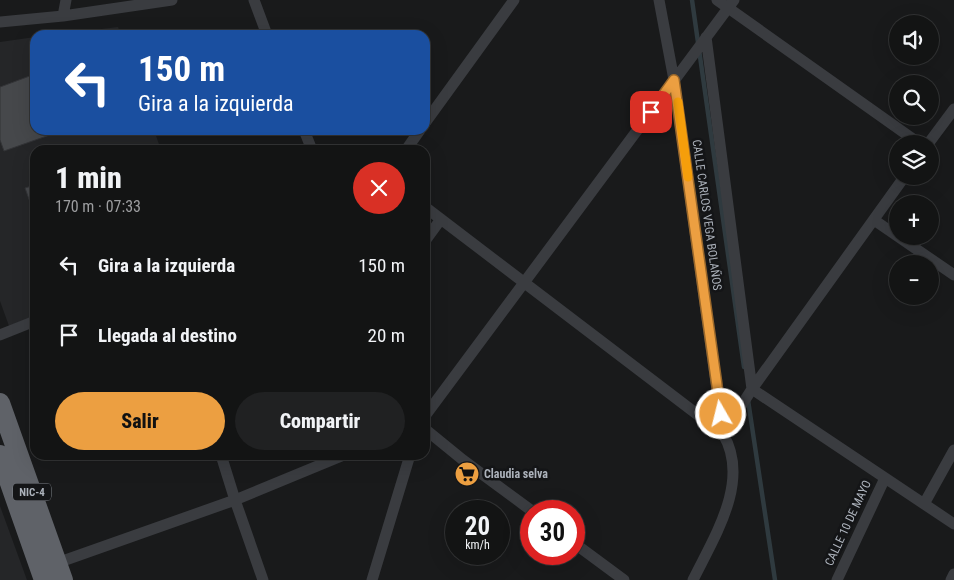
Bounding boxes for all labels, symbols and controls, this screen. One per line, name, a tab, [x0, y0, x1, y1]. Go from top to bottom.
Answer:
map controls	[889, 15, 939, 305]
button: sound	[889, 15, 939, 65]
text: 150 m	[138, 49, 225, 90]
icon: left	[55, 50, 120, 115]
button: search	[889, 75, 939, 125]
text: Gira a la izquierda	[138, 91, 294, 116]
pin	[630, 91, 672, 133]
icon: arrive	[637, 98, 665, 126]
button: layers	[889, 135, 939, 185]
street label: CALLE CARLOS VEGA BOLAÑOS	[689, 138, 727, 291]
text: 1 min	[55, 160, 122, 195]
button: close	[353, 162, 405, 214]
button: +	[889, 195, 939, 245]
text: 170 m · 07:33	[55, 197, 141, 216]
icon: left	[55, 251, 83, 279]
text: Gira a la izquierda	[98, 254, 235, 277]
text: 150 m	[358, 254, 405, 277]
button: −	[889, 255, 939, 305]
icon: arrive	[55, 321, 83, 349]
text: Llegada al destino	[98, 324, 237, 347]
text: 20 m	[368, 324, 405, 347]
position arrow	[694, 387, 746, 439]
button: Salir	[55, 392, 225, 450]
button: Compartir	[235, 392, 405, 450]
supermarket icon: Claudia selva	[454, 461, 480, 487]
place label: Claudia selva	[484, 467, 548, 481]
street label: CALLE 10 DE MAYO	[822, 478, 874, 568]
road number: NIC-4	[13, 484, 51, 501]
speed limit sign: 30	[520, 500, 585, 565]
text: 20	[465, 512, 490, 541]
text: km/h	[465, 538, 490, 552]

